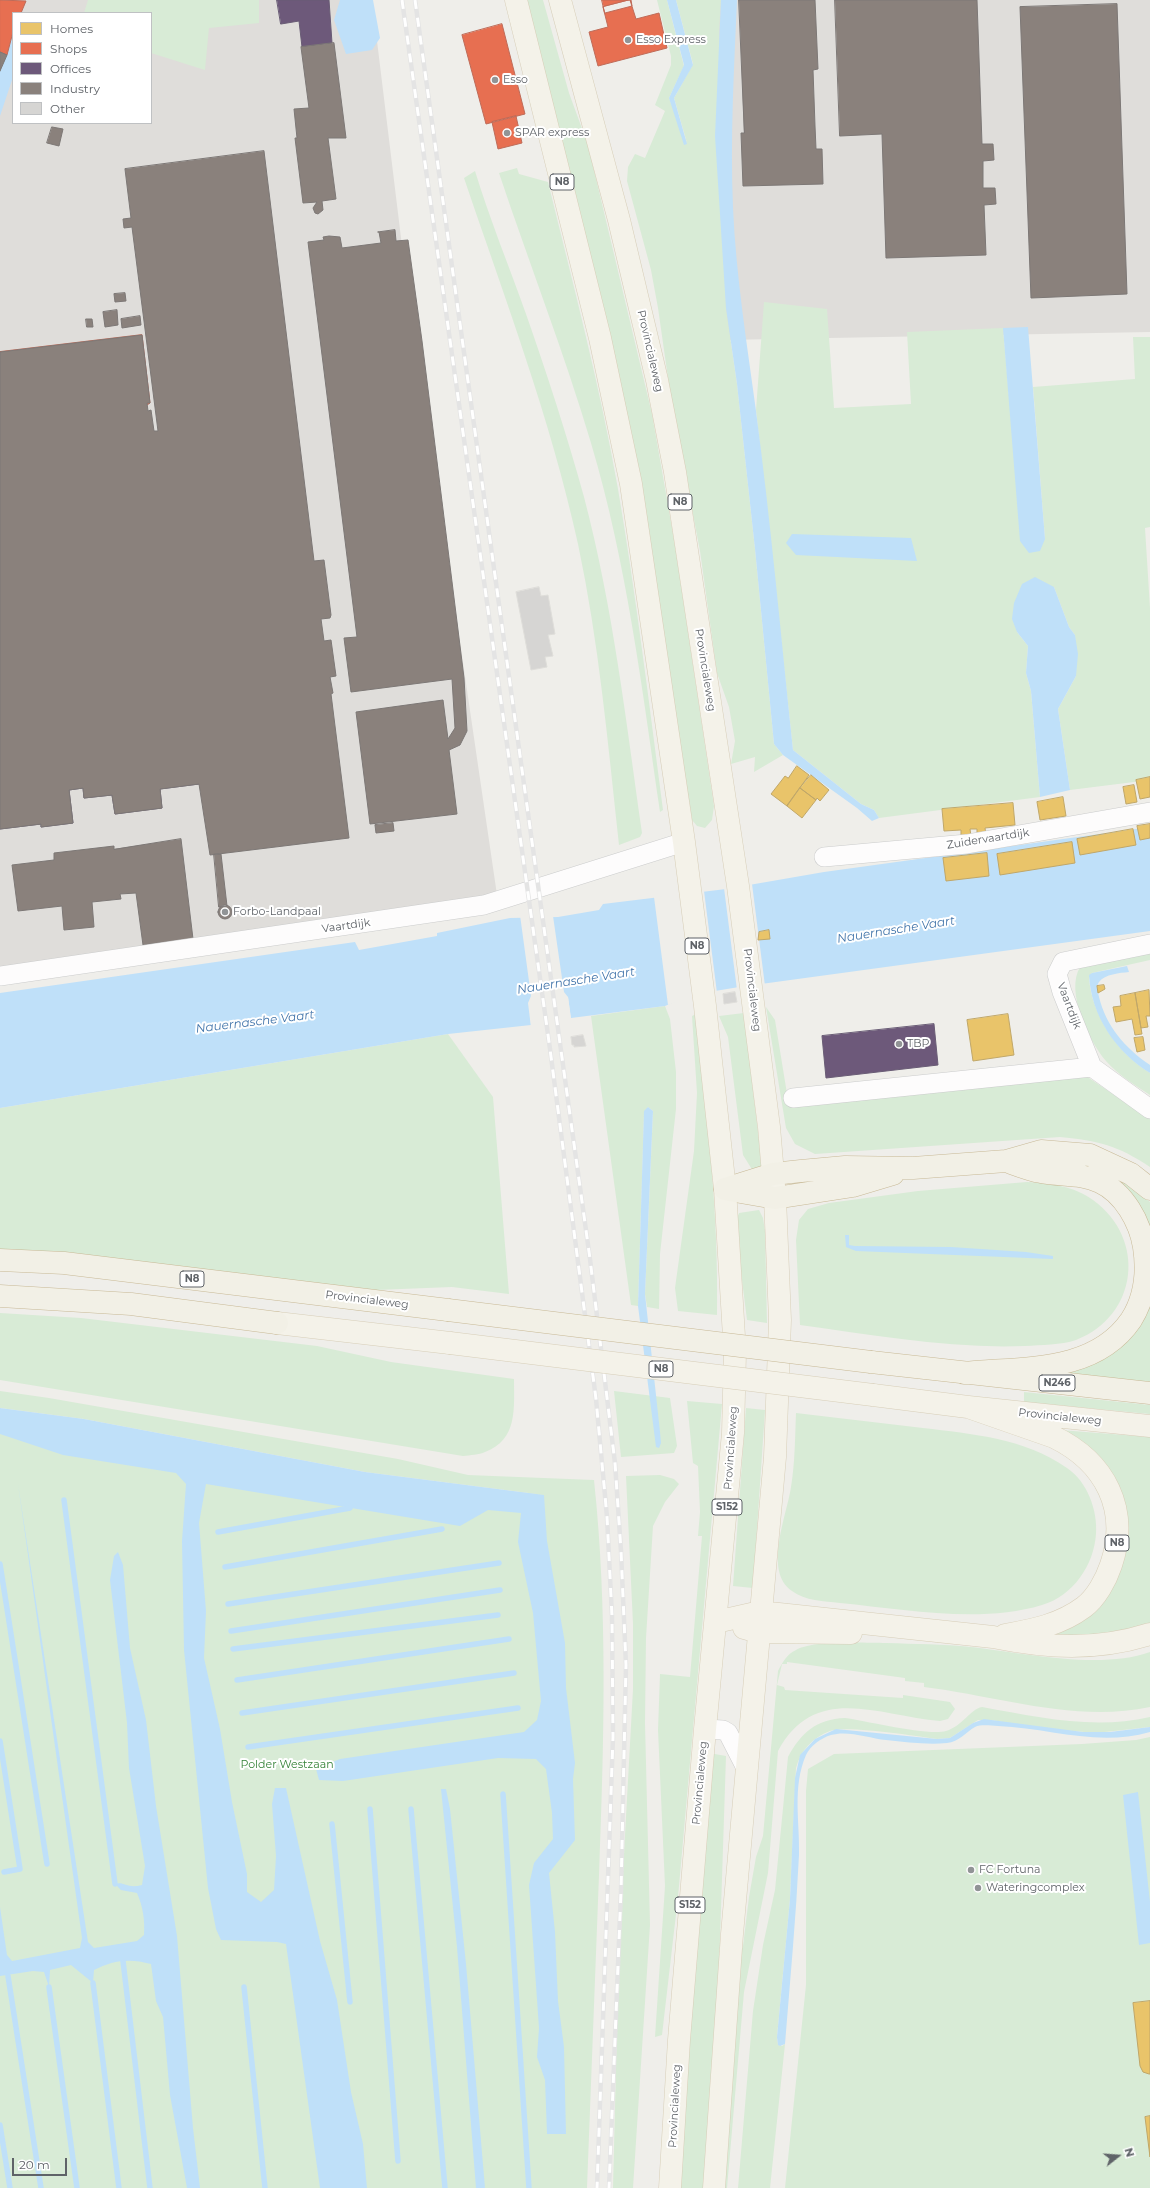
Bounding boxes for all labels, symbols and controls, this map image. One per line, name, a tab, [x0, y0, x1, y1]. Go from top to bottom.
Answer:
legend	[12, 12, 152, 124]
text: Homes	[50, 21, 93, 36]
place label: Esso Express	[636, 33, 706, 47]
marker: Esso Express	[623, 35, 633, 45]
text: Shops	[50, 41, 87, 56]
text: Offices	[50, 61, 91, 76]
place label: Esso	[503, 73, 528, 87]
marker: Esso	[490, 75, 500, 85]
text: Industry	[50, 81, 100, 96]
text: Other	[50, 101, 85, 116]
place label: SPAR express	[515, 126, 589, 140]
marker: SPAR express	[502, 128, 512, 138]
road number: N8	[550, 174, 574, 190]
street label: Provincialeweg	[634, 309, 666, 393]
road number: N8	[668, 494, 692, 510]
street label: Provincialeweg	[692, 628, 718, 712]
street label: Zuidervaartdijk	[946, 826, 1030, 852]
place label: Forbo-Landpaal	[233, 905, 321, 919]
marker: Forbo-Landpaal	[220, 907, 230, 917]
water label: Nauernasche Vaart	[836, 914, 956, 946]
street label: Vaartdijk	[321, 916, 371, 936]
road number: N8	[685, 938, 709, 954]
street label: Provincialeweg	[740, 948, 764, 1032]
water label: Nauernasche Vaart	[516, 965, 636, 997]
street label: Vaartdijk	[1054, 981, 1084, 1031]
water label: Nauernasche Vaart	[195, 1008, 315, 1036]
place label: TBP	[907, 1037, 930, 1051]
marker: TBP	[894, 1039, 904, 1049]
road number: N8	[180, 1271, 204, 1287]
street label: Provincialeweg	[325, 1288, 409, 1312]
road number: N8	[649, 1361, 673, 1377]
road number: N246	[1039, 1375, 1075, 1391]
street label: Provincialeweg	[721, 1406, 741, 1490]
street label: Provincialeweg	[1018, 1406, 1102, 1428]
road number: S152	[712, 1499, 742, 1515]
road number: N8	[1105, 1535, 1129, 1551]
street label: Provincialeweg	[690, 1741, 710, 1825]
park label: Polder Westzaan	[240, 1758, 334, 1772]
place label: FC Fortuna	[979, 1863, 1041, 1877]
marker: FC Fortuna	[966, 1865, 976, 1875]
place label: Wateringcomplex	[986, 1881, 1085, 1895]
marker: Wateringcomplex	[973, 1883, 983, 1893]
road number: S152	[675, 1897, 705, 1913]
street label: Provincialeweg	[666, 2064, 684, 2148]
north arrow	[1098, 2136, 1138, 2176]
text: N	[1121, 2146, 1137, 2159]
scale bar	[14, 2150, 69, 2176]
text: 20 m	[19, 2157, 50, 2172]

